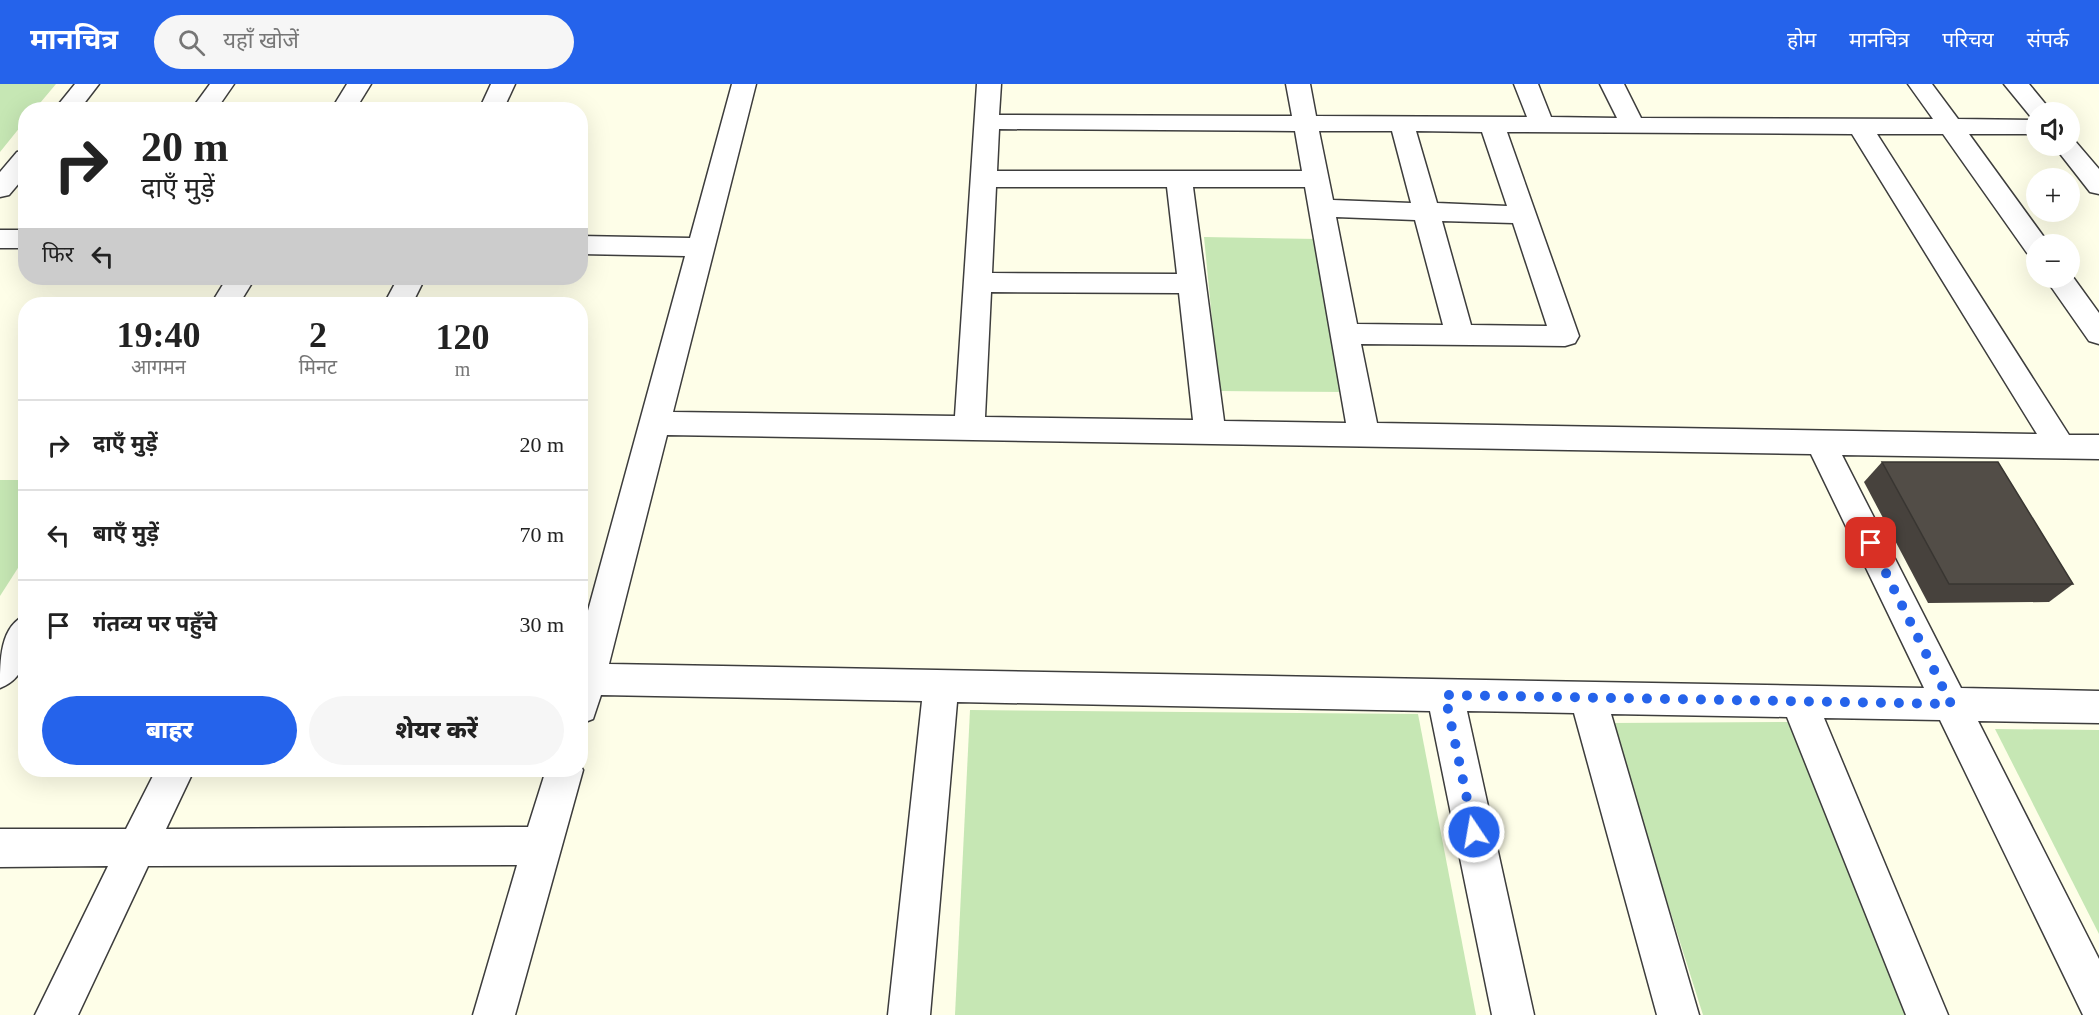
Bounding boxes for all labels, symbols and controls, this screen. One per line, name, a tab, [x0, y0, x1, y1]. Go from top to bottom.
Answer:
search box	[154, 15, 574, 69]
text: मानचित्र	[30, 24, 118, 55]
icon: search	[175, 26, 208, 59]
text: यहाँ खोजें	[223, 28, 299, 53]
text: होम	[1787, 28, 1816, 52]
text: मानचित्र	[1849, 28, 1909, 52]
text: परिचय	[1942, 28, 1994, 52]
text: संपर्क	[2027, 28, 2069, 52]
map controls	[2026, 102, 2080, 288]
button: sound	[2026, 102, 2080, 156]
text: 20 m	[141, 124, 229, 170]
icon: right	[42, 126, 120, 204]
button: +	[2026, 168, 2080, 222]
text: दाएँ मुड़ें	[141, 173, 215, 203]
button: −	[2026, 234, 2080, 288]
icon: left	[86, 240, 119, 273]
text: फिर	[42, 242, 74, 267]
text: 19:40	[116, 315, 200, 355]
text: 2	[309, 315, 327, 355]
text: 120	[436, 317, 490, 357]
text: आगमन	[131, 356, 186, 378]
text: मिनट	[299, 356, 337, 378]
text: m	[455, 358, 470, 380]
icon: right	[42, 429, 75, 462]
text: दाएँ मुड़ें	[93, 431, 158, 456]
text: 20 m	[519, 432, 564, 457]
pin	[1845, 517, 1896, 568]
icon: left	[42, 519, 75, 552]
text: बाएँ मुड़ें	[93, 521, 159, 546]
text: 70 m	[519, 522, 564, 547]
icon: arrive	[1854, 526, 1887, 559]
icon: arrive	[42, 609, 75, 642]
text: गंतव्य पर पहुँचे	[93, 611, 217, 636]
text: 30 m	[519, 612, 564, 637]
button: बाहर	[42, 696, 297, 765]
button: शेयर करें	[309, 696, 564, 765]
position arrow	[1442, 800, 1506, 864]

